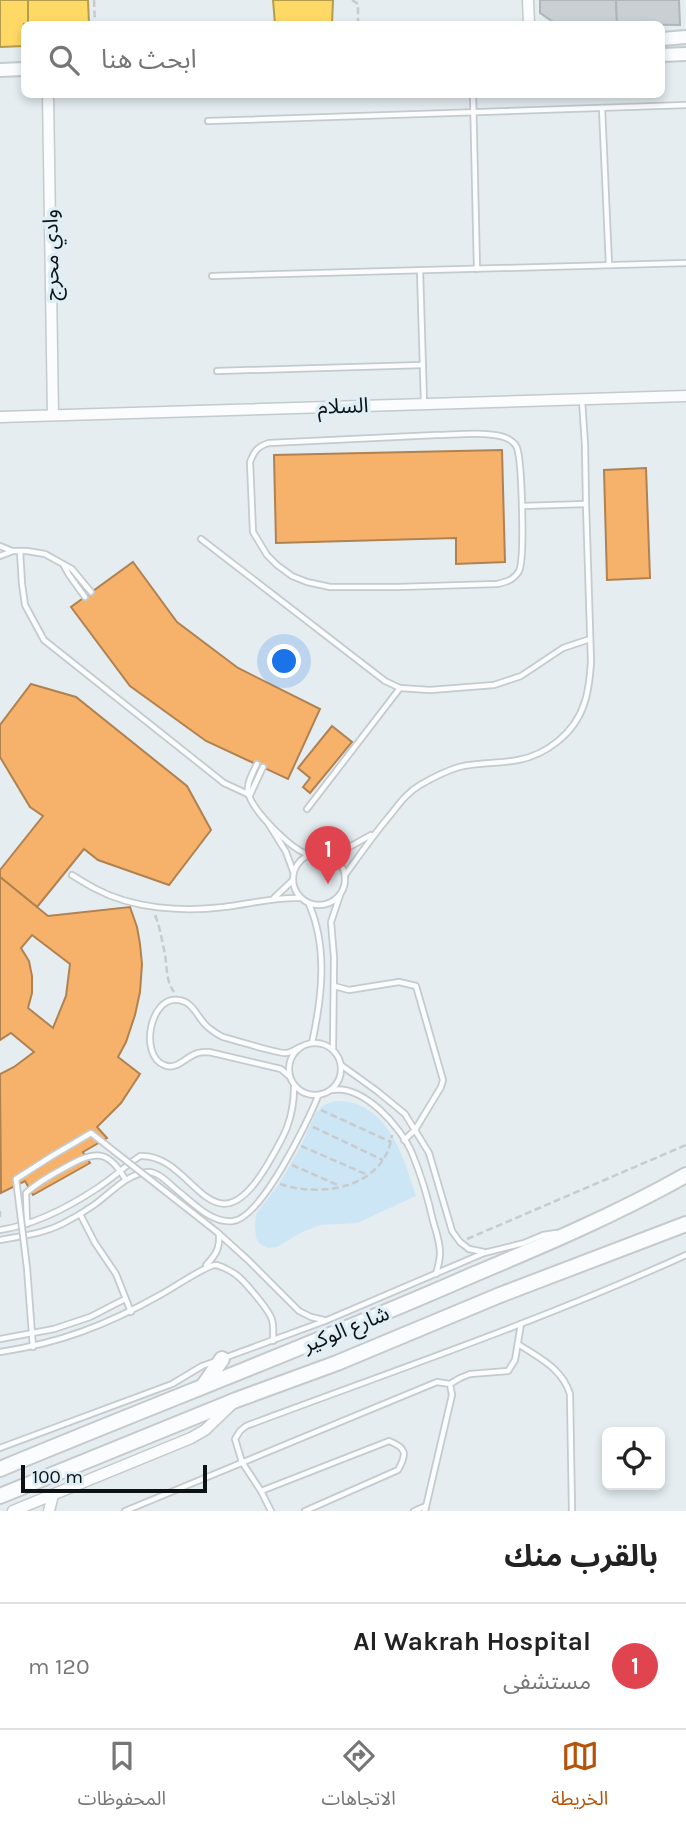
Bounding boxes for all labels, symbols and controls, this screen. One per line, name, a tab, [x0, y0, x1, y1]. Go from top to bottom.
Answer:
search box	[21, 21, 665, 98]
icon: search	[45, 41, 83, 79]
text: ابحث هنا	[101, 44, 197, 75]
street label: وادي محرج	[38, 209, 68, 301]
street label: السلام	[317, 393, 369, 423]
your location	[267, 644, 301, 678]
pin: 1	[305, 826, 351, 884]
street label: شارع الوكير	[298, 1301, 394, 1360]
map controls	[602, 1427, 665, 1490]
button: locate	[602, 1427, 665, 1490]
scale bar	[21, 1462, 206, 1494]
text: 100 m	[32, 1466, 83, 1488]
text: بالقرب منك	[504, 1538, 658, 1574]
text: Al Wakrah Hospital	[353, 1626, 591, 1657]
text: 120 m	[28, 1653, 90, 1680]
text: 1	[631, 1653, 639, 1680]
text: مستشفى	[503, 1668, 591, 1695]
tab: المحفوظات	[78, 1737, 166, 1819]
tab: الاتجاهات	[322, 1737, 396, 1819]
tab: الخريطة	[551, 1737, 608, 1819]

